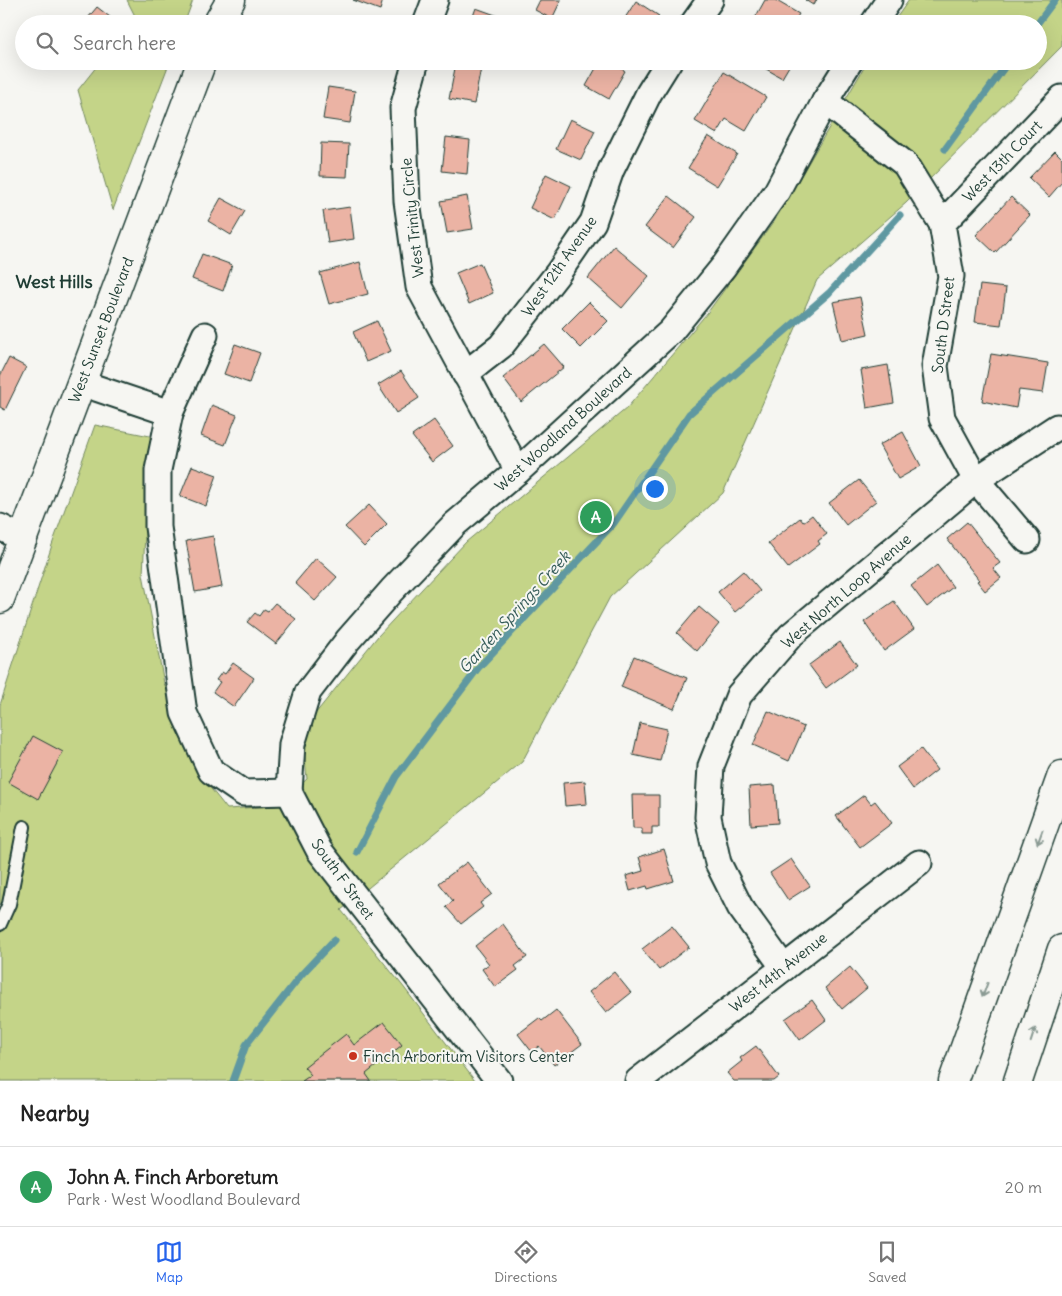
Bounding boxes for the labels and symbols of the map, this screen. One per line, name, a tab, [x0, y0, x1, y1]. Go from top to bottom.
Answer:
street label: West 13th Court	[958, 116, 1046, 206]
street label: West Trinity Circle	[396, 157, 428, 279]
street label: West 12th Avenue	[517, 212, 601, 320]
street label: West Sunset Boulevard	[64, 254, 138, 406]
district label: West Hills	[15, 270, 93, 293]
street label: South D Street	[928, 276, 958, 374]
street label: West Woodland Boulevard	[491, 362, 635, 495]
your location	[642, 476, 668, 502]
pin: A	[580, 498, 612, 536]
street label: West North Loop Avenue	[777, 529, 915, 653]
water label: Garden Springs Creek	[454, 545, 575, 677]
one-way arrow	[1035, 829, 1044, 844]
street label: South F Street	[307, 835, 379, 923]
street label: West 14th Avenue	[725, 928, 831, 1016]
one-way arrow	[980, 982, 989, 997]
one-way arrow	[1029, 1027, 1039, 1043]
place label: Finch Arboritum Visitors Center	[363, 1047, 574, 1066]
marker: Finch Arboritum Visitors Center	[347, 1050, 359, 1062]

